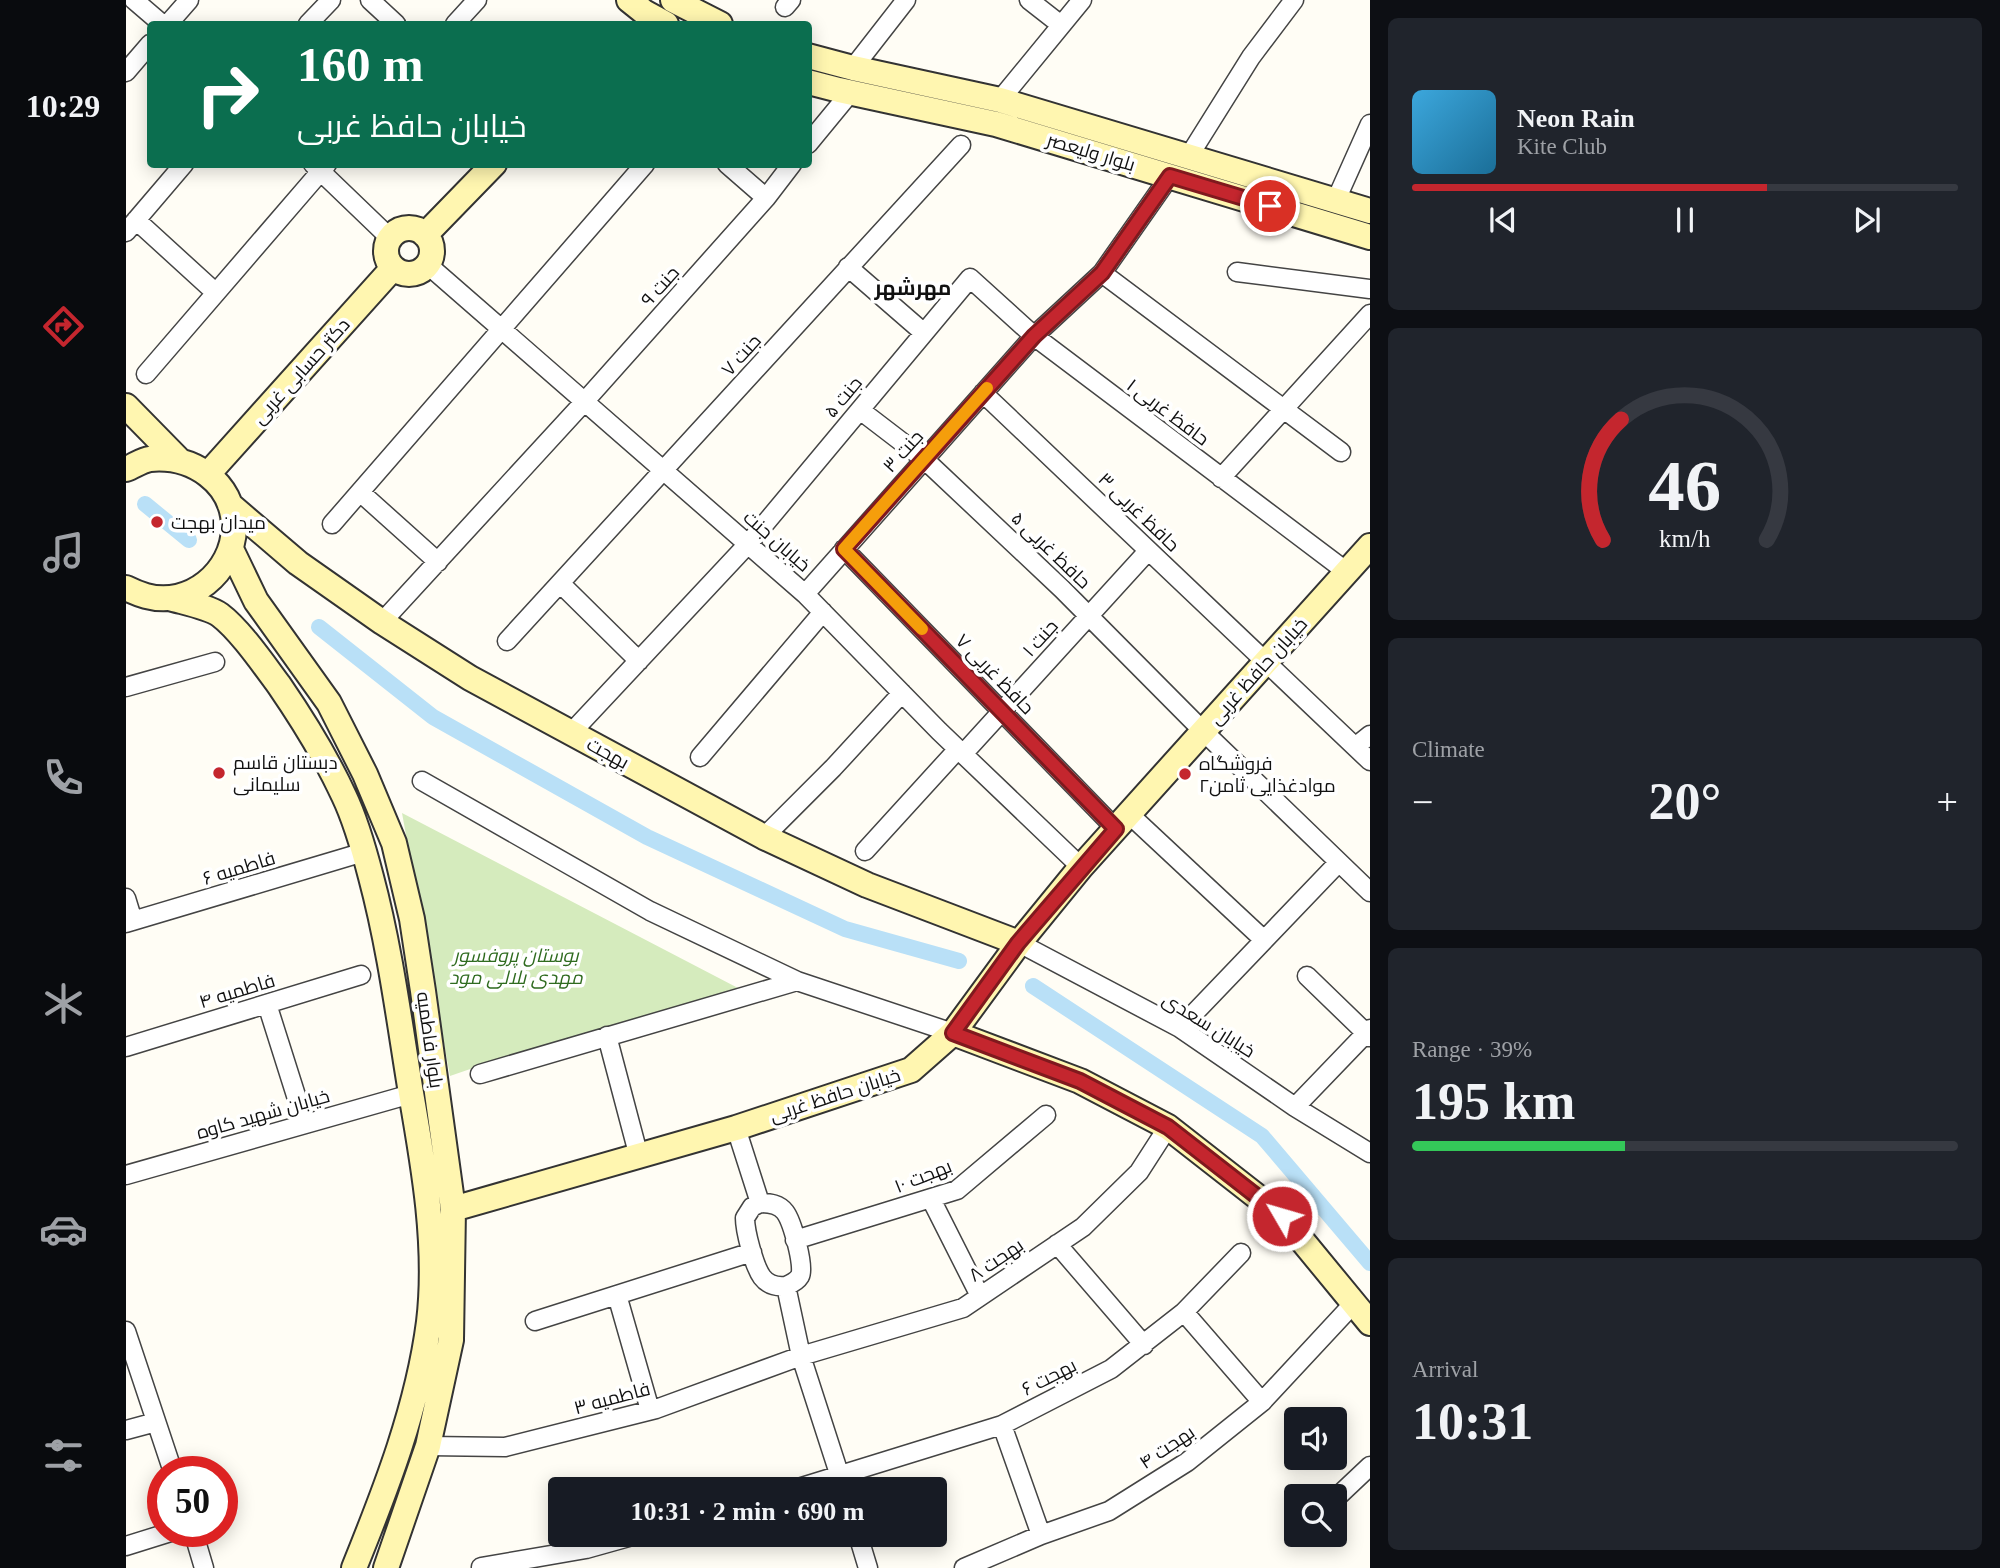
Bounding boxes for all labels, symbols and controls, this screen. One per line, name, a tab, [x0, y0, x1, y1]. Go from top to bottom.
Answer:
text: 160 m	[297, 37, 424, 92]
icon: right	[182, 49, 273, 140]
text: 10:29	[26, 88, 100, 124]
text: Neon Rain	[1517, 104, 1635, 133]
text: خیابان حافظ غربی	[297, 108, 526, 144]
street label: بلوار ولیعصر	[1043, 128, 1138, 176]
text: Kite Club	[1517, 134, 1607, 159]
pin	[1240, 176, 1300, 236]
icon: arrive	[1251, 187, 1289, 225]
icon: previous	[1484, 201, 1522, 239]
icon: pause	[1666, 201, 1704, 239]
icon: next	[1848, 201, 1886, 239]
street label: جنت ۹	[637, 262, 683, 310]
district label: مهرشهر	[874, 276, 951, 301]
icon: directions	[39, 302, 88, 351]
street label: دکتر حسابی غربی	[248, 314, 355, 429]
street label: جنت ۷	[717, 330, 765, 380]
street label: جنت ۵	[820, 372, 866, 422]
street label: حافظ غربی ۱	[1122, 374, 1213, 450]
street label: جنت ۳	[879, 426, 927, 476]
text: 46	[1649, 445, 1721, 526]
street label: حافظ غربی ۳	[1094, 468, 1184, 556]
street label: خیابان جنت	[739, 506, 815, 576]
street label: حافظ غربی ۵	[1006, 507, 1095, 594]
place label: میدان بهجت	[171, 512, 266, 534]
marker: میدان بهجت	[149, 514, 165, 530]
text: km/h	[1659, 525, 1711, 552]
icon: music	[39, 528, 88, 577]
street label: خیابان حافظ غربی	[1205, 613, 1312, 729]
street label: جنت ۱	[1018, 615, 1062, 661]
street label: حافظ غربی ۷	[951, 630, 1038, 719]
street label: بهجت	[583, 733, 633, 774]
text: Climate	[1412, 737, 1485, 762]
place label: دبستان قاسم سلیمانی	[233, 752, 338, 796]
icon: phone	[39, 753, 88, 802]
place label: فروشگاه موادغذایی ثامن۲	[1199, 753, 1336, 797]
marker: دبستان قاسم سلیمانی	[211, 765, 227, 781]
marker: فروشگاه موادغذایی ثامن۲	[1177, 766, 1193, 782]
text: 20°	[1649, 773, 1721, 830]
text: −	[1412, 781, 1433, 823]
text: +	[1937, 781, 1958, 823]
street label: فاطمیه ۶	[200, 847, 278, 889]
park label: بوستان پروفسور مهدی بلالی مود	[449, 945, 584, 989]
street label: فاطمیه ۴	[197, 970, 277, 1012]
icon: climate	[39, 979, 88, 1028]
street label: خیابان سعدی	[1158, 988, 1259, 1063]
street label: بلوار فاطمیه	[412, 990, 447, 1090]
text: Range · 39%	[1412, 1037, 1532, 1062]
street label: خیابان حافظ غربی	[767, 1064, 903, 1127]
text: 195 km	[1412, 1073, 1575, 1130]
street label: خیابان شهید کاوه	[194, 1085, 332, 1144]
street label: بهجت ۱۰	[891, 1155, 955, 1198]
position arrow	[1245, 1179, 1319, 1253]
icon: car	[39, 1205, 88, 1254]
street label: بهجت ۸	[965, 1234, 1028, 1287]
street label: بهجت ۶	[1018, 1354, 1080, 1401]
text: Arrival	[1412, 1357, 1478, 1382]
street label: فاطمیه ۳	[571, 1378, 653, 1418]
text: 10:31	[1412, 1393, 1533, 1450]
map controls	[1284, 1407, 1347, 1547]
button: sound	[1284, 1407, 1347, 1470]
street label: بهجت ۴	[1135, 1421, 1199, 1474]
icon: filters	[39, 1431, 88, 1480]
speed limit sign: 50	[147, 1456, 238, 1547]
button: search	[1284, 1484, 1347, 1547]
text: 10:31 · 2 min · 690 m	[631, 1497, 865, 1526]

